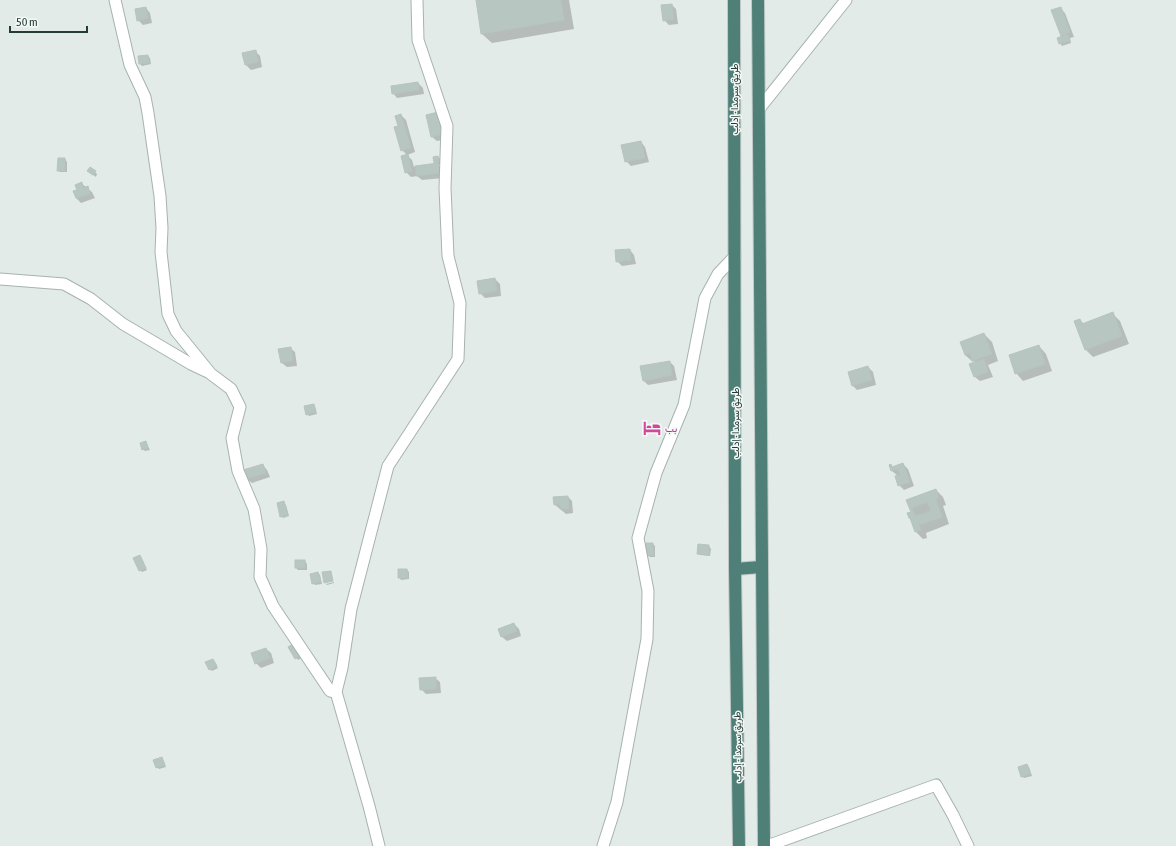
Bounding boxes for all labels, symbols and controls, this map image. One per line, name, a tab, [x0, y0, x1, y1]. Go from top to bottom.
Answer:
scale bar	[10, 8, 87, 34]
text: 50 m	[16, 15, 38, 29]
street label: طريق سرمدا - إدلب	[729, 63, 741, 135]
street label: طريق سرمدا - إدلب	[730, 387, 742, 459]
hotel icon: بب	[642, 418, 662, 438]
place label: بب	[665, 423, 677, 435]
street label: طريق سرمدا - إدلب	[731, 711, 745, 783]

